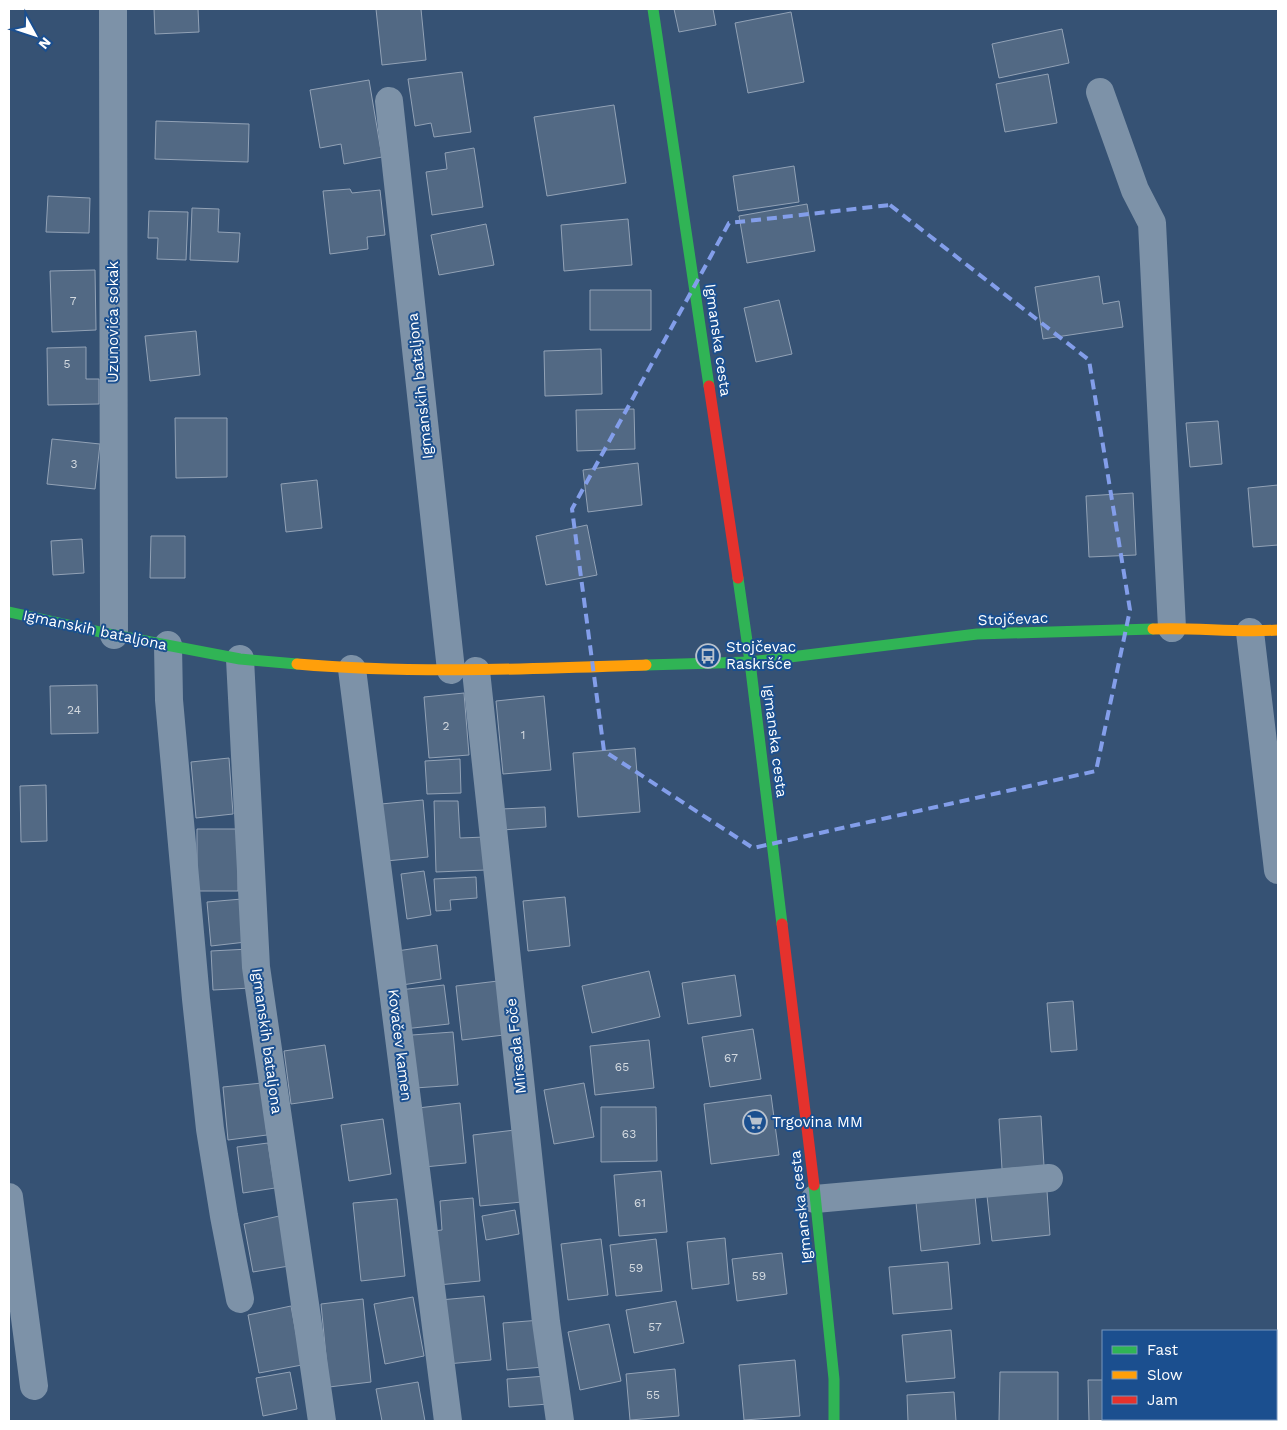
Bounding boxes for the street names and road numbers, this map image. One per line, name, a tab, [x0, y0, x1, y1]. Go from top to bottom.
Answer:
street label: Uzunovića sokak	[104, 261, 122, 383]
street label: Igmanska cesta	[701, 283, 735, 398]
street label: Igmanskih bataljona	[403, 312, 437, 460]
street label: Igmanskih bataljona	[21, 606, 169, 654]
street label: Stojčevac	[978, 609, 1048, 629]
street label: Igmanska cesta	[759, 684, 791, 799]
street label: Igmanskih bataljona	[248, 967, 286, 1115]
street label: Kovačev kamen	[384, 988, 416, 1102]
street label: Mirsada Foče	[502, 997, 530, 1095]
street label: Igmanska cesta	[786, 1149, 816, 1264]

